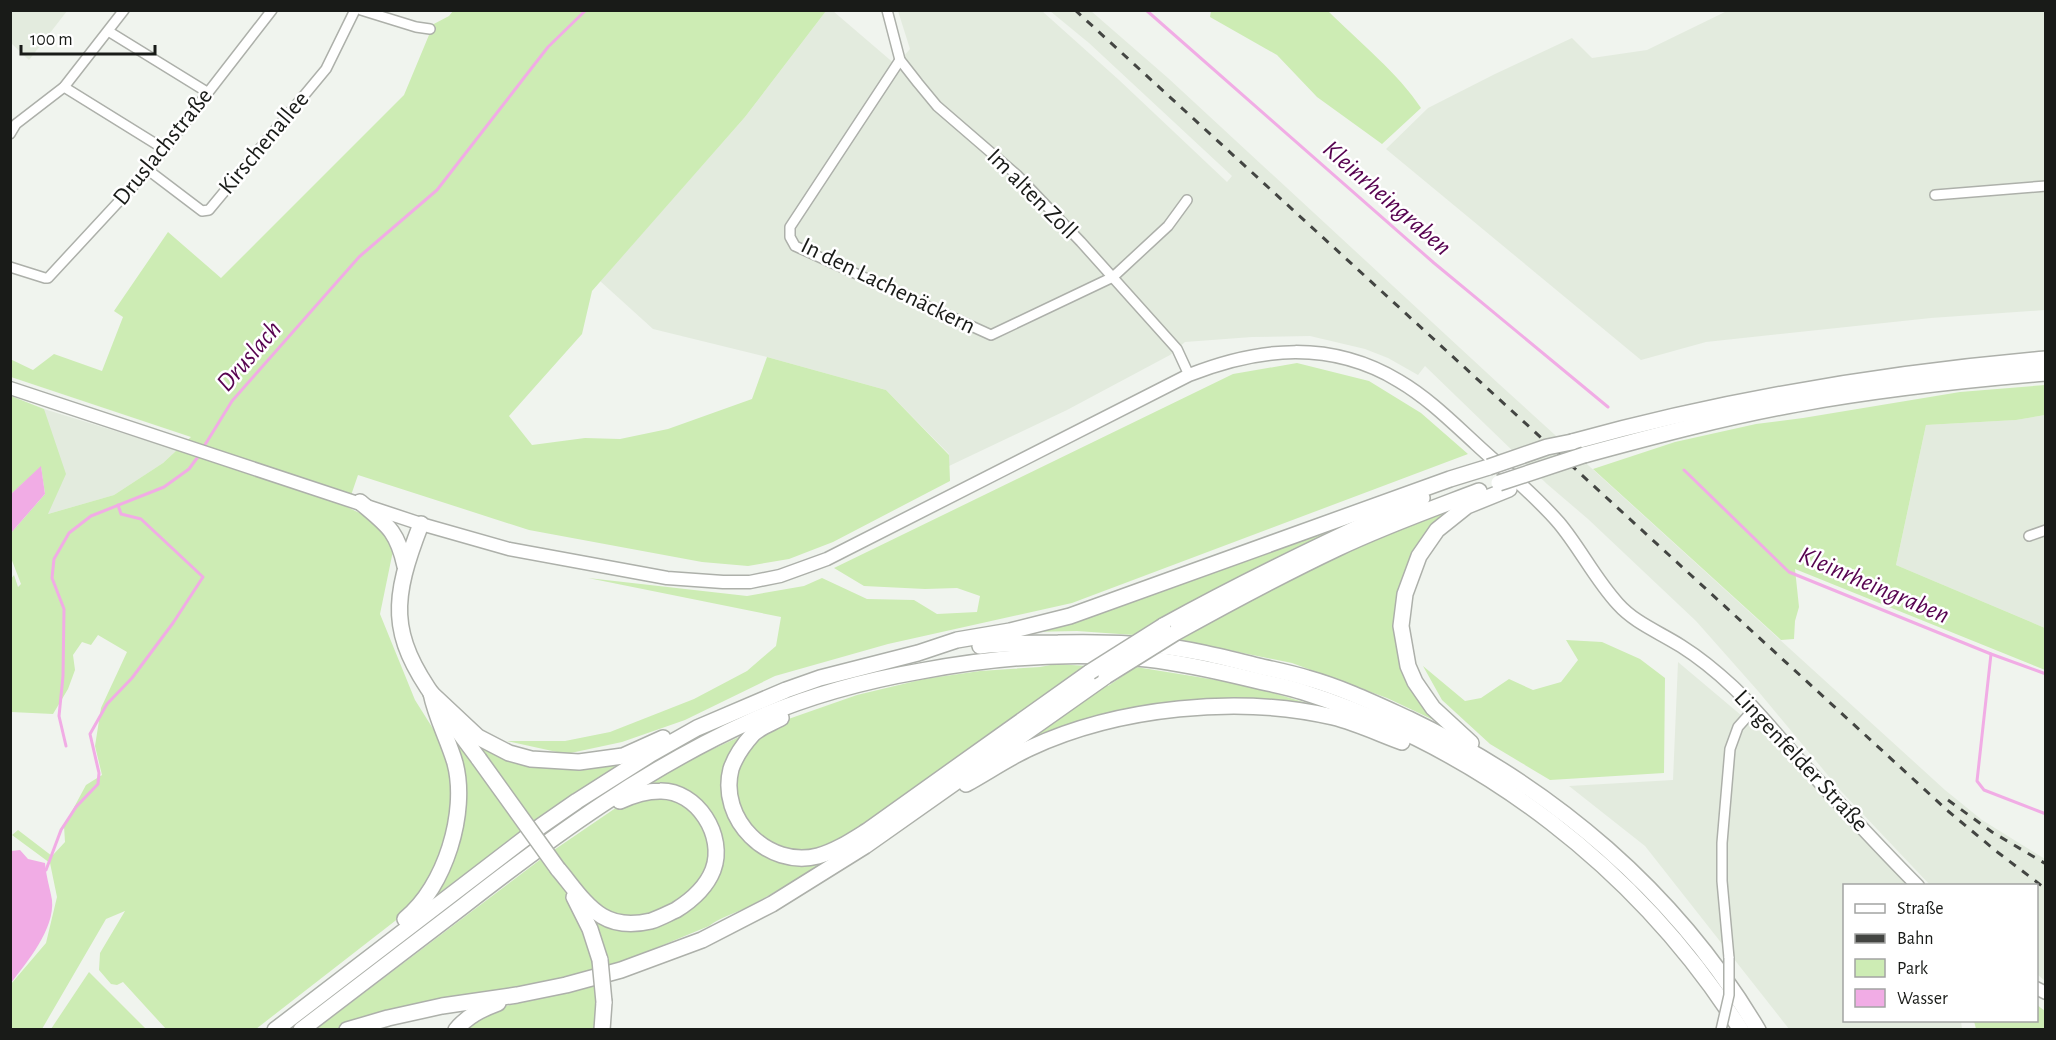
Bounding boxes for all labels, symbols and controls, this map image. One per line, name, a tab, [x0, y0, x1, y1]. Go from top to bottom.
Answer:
scale bar	[21, 18, 154, 56]
text: 100 m	[30, 31, 73, 49]
street label: Druslachstraße	[109, 84, 217, 210]
street label: Kirschenallee	[214, 87, 314, 199]
water label: Kleinrheingraben	[1318, 135, 1456, 261]
street label: Im alten Zoll	[982, 144, 1082, 244]
street label: In den Lachenäckern	[797, 233, 979, 339]
water label: Druslach	[212, 316, 286, 396]
water label: Kleinrheingraben	[1795, 542, 1953, 628]
street label: Lingenfelder Straße	[1729, 686, 1873, 836]
legend	[1843, 884, 2038, 1022]
text: Straße	[1897, 900, 1943, 918]
text: Bahn	[1897, 930, 1933, 948]
text: Park	[1897, 960, 1929, 978]
text: Wasser	[1897, 990, 1948, 1008]

